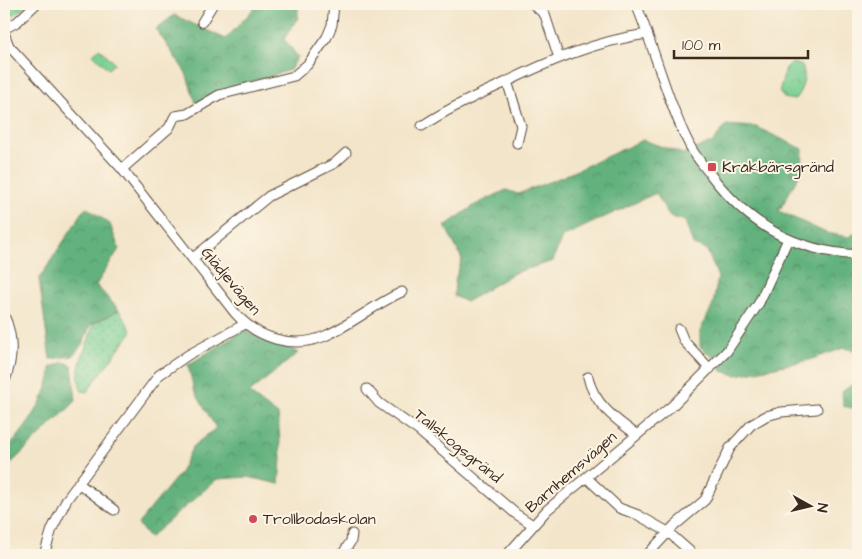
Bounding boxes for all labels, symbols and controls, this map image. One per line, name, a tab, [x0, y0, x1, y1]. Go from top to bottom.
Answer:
scale bar	[674, 28, 808, 60]
text: 100 m	[682, 35, 721, 56]
place label: Kråkbärsgränd	[722, 156, 834, 179]
marker: Kråkbärsgränd	[706, 161, 718, 173]
street label: Glädjevägen	[195, 242, 266, 320]
street label: Tallskogsgränd	[409, 404, 507, 489]
street label: Barnhemsvägen	[520, 426, 622, 519]
north arrow	[784, 482, 834, 532]
text: N	[811, 502, 832, 514]
place label: Trollbodaskolan	[263, 508, 376, 530]
marker: Trollbodaskolan	[247, 513, 259, 525]

